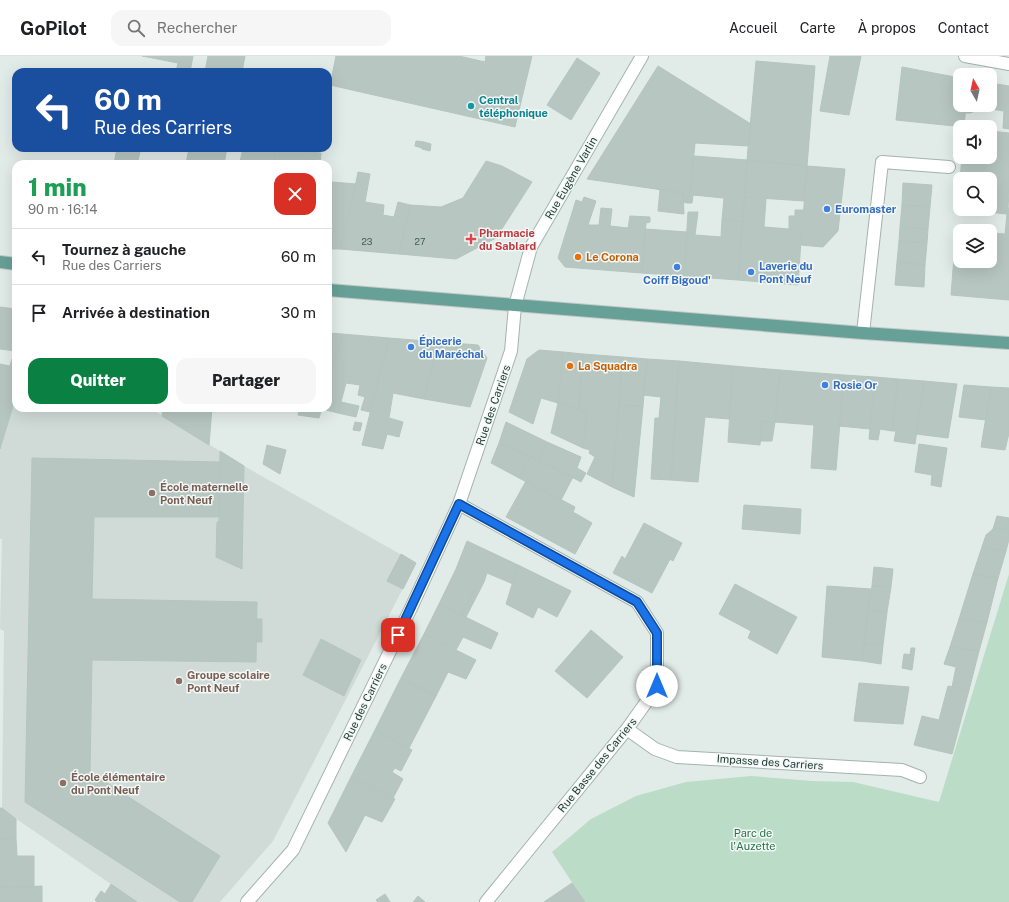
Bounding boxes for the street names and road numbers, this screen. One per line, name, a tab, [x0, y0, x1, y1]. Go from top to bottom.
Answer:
street label: Rue Eugène Varlin	[542, 135, 600, 221]
street label: Rue des Carriers	[474, 363, 513, 447]
street label: Rue des Carriers	[341, 661, 389, 743]
street label: Rue Basse des Carriers	[555, 715, 639, 815]
street label: Impasse des Carriers	[716, 752, 824, 772]

